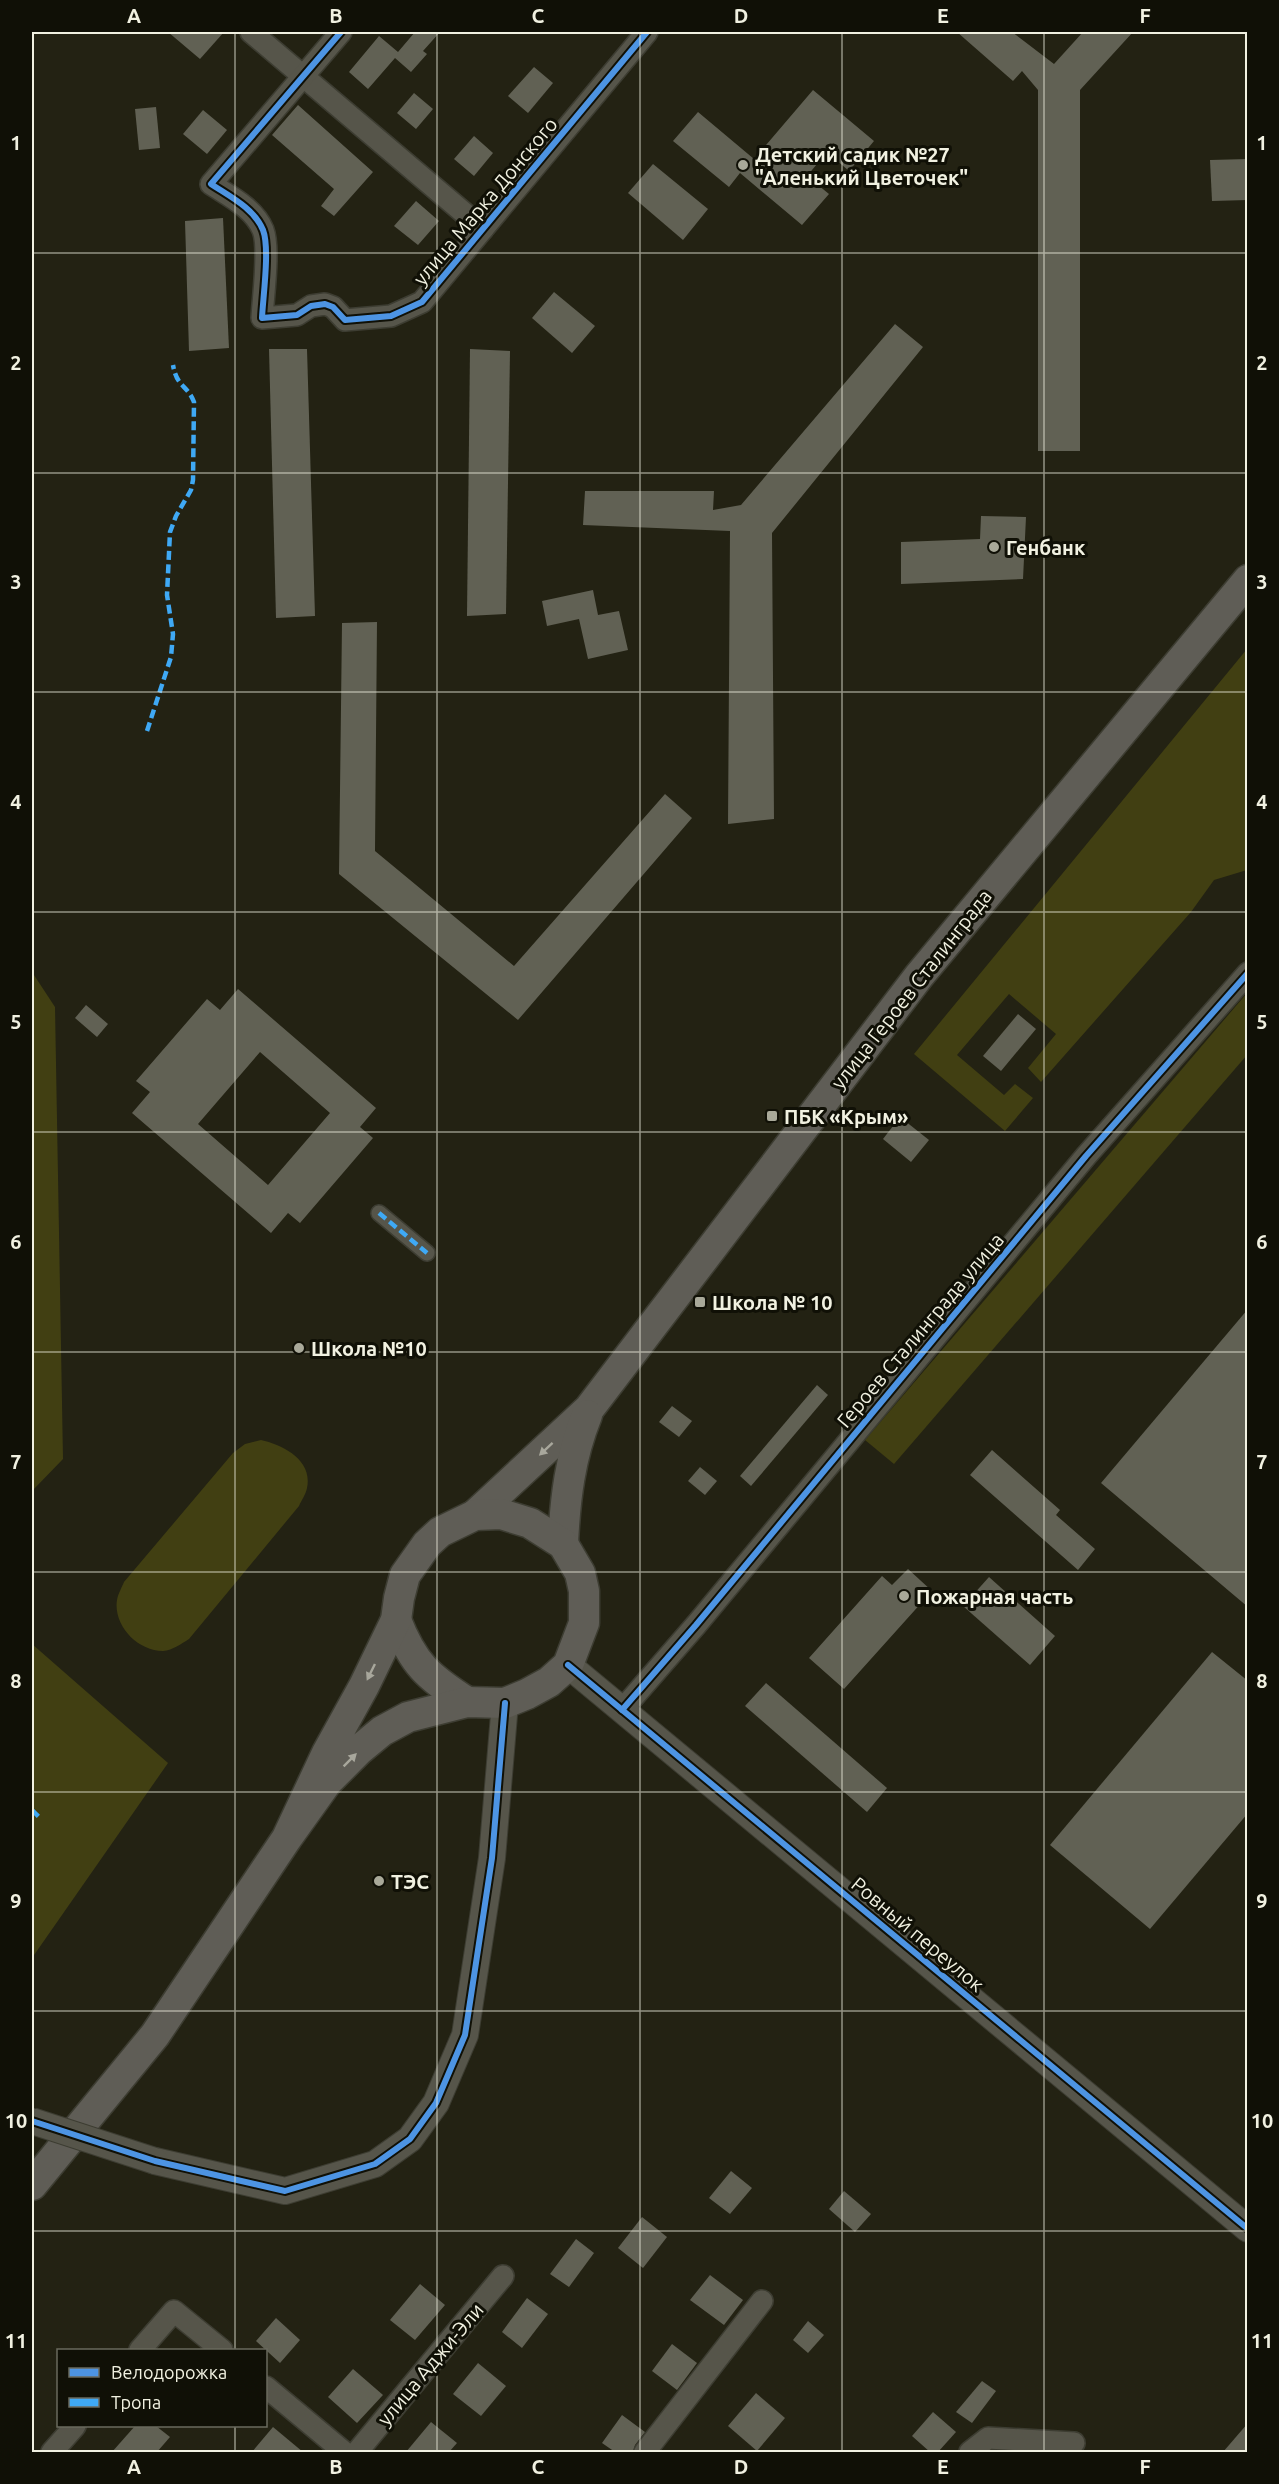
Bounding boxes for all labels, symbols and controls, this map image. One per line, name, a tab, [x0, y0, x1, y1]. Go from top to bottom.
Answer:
text: A	[127, 4, 141, 27]
text: B	[329, 4, 343, 27]
text: C	[532, 4, 545, 27]
text: D	[734, 4, 748, 27]
text: E	[937, 4, 949, 27]
text: F	[1139, 4, 1151, 27]
street label: улица Марка Донского	[408, 112, 562, 290]
text: 1	[10, 131, 22, 154]
text: 1	[1256, 131, 1268, 154]
place label: Детский садик №27 "Аленький Цветочек"	[755, 143, 968, 189]
marker: Детский садик №27 "Аленький Цветочек"	[736, 158, 750, 172]
text: 2	[10, 351, 22, 374]
text: 2	[1256, 351, 1268, 374]
place label: Генбанк	[1006, 536, 1086, 559]
marker: Генбанк	[987, 540, 1001, 554]
text: 3	[10, 570, 22, 593]
text: 3	[1256, 570, 1268, 593]
text: 4	[10, 790, 22, 813]
text: 4	[1256, 790, 1268, 813]
street label: улица Героев Сталинграда	[826, 885, 996, 1093]
text: 5	[10, 1010, 22, 1033]
text: 5	[1256, 1010, 1268, 1033]
place label: ПБК «Крым»	[784, 1105, 908, 1128]
marker: ПБК «Крым»	[765, 1109, 779, 1123]
street label: Героев Сталинграда улица	[832, 1228, 1008, 1432]
text: 6	[10, 1230, 22, 1253]
text: 6	[1256, 1230, 1268, 1253]
place label: Школа № 10	[712, 1291, 832, 1314]
marker: Школа № 10	[693, 1295, 707, 1309]
place label: Школа №10	[311, 1337, 427, 1360]
marker: Школа №10	[292, 1341, 306, 1355]
one-way arrow	[539, 1442, 554, 1455]
text: 7	[10, 1450, 22, 1473]
text: 7	[1256, 1450, 1268, 1473]
place label: Пожарная часть	[916, 1585, 1073, 1608]
marker: Пожарная часть	[897, 1589, 911, 1603]
one-way arrow	[366, 1664, 375, 1681]
text: 8	[10, 1669, 22, 1692]
text: 8	[1256, 1669, 1268, 1692]
one-way arrow	[342, 1753, 357, 1767]
place label: ТЭС	[391, 1870, 429, 1893]
street label: Ровный переулок	[847, 1872, 989, 1996]
marker: ТЭС	[372, 1874, 386, 1888]
text: 9	[10, 1889, 22, 1912]
text: 9	[1256, 1889, 1268, 1912]
text: 10	[5, 2109, 27, 2132]
text: 10	[1251, 2109, 1273, 2132]
street label: улица Аджи-Эли	[372, 2298, 488, 2430]
text: 11	[5, 2329, 27, 2352]
text: 11	[1251, 2329, 1273, 2352]
legend	[57, 2349, 267, 2427]
text: Велодорожка	[111, 2362, 227, 2382]
text: Тропа	[111, 2392, 161, 2412]
text: A	[127, 2455, 141, 2478]
text: B	[329, 2455, 343, 2478]
text: C	[532, 2455, 545, 2478]
text: D	[734, 2455, 748, 2478]
text: E	[937, 2455, 949, 2478]
text: F	[1139, 2455, 1151, 2478]

